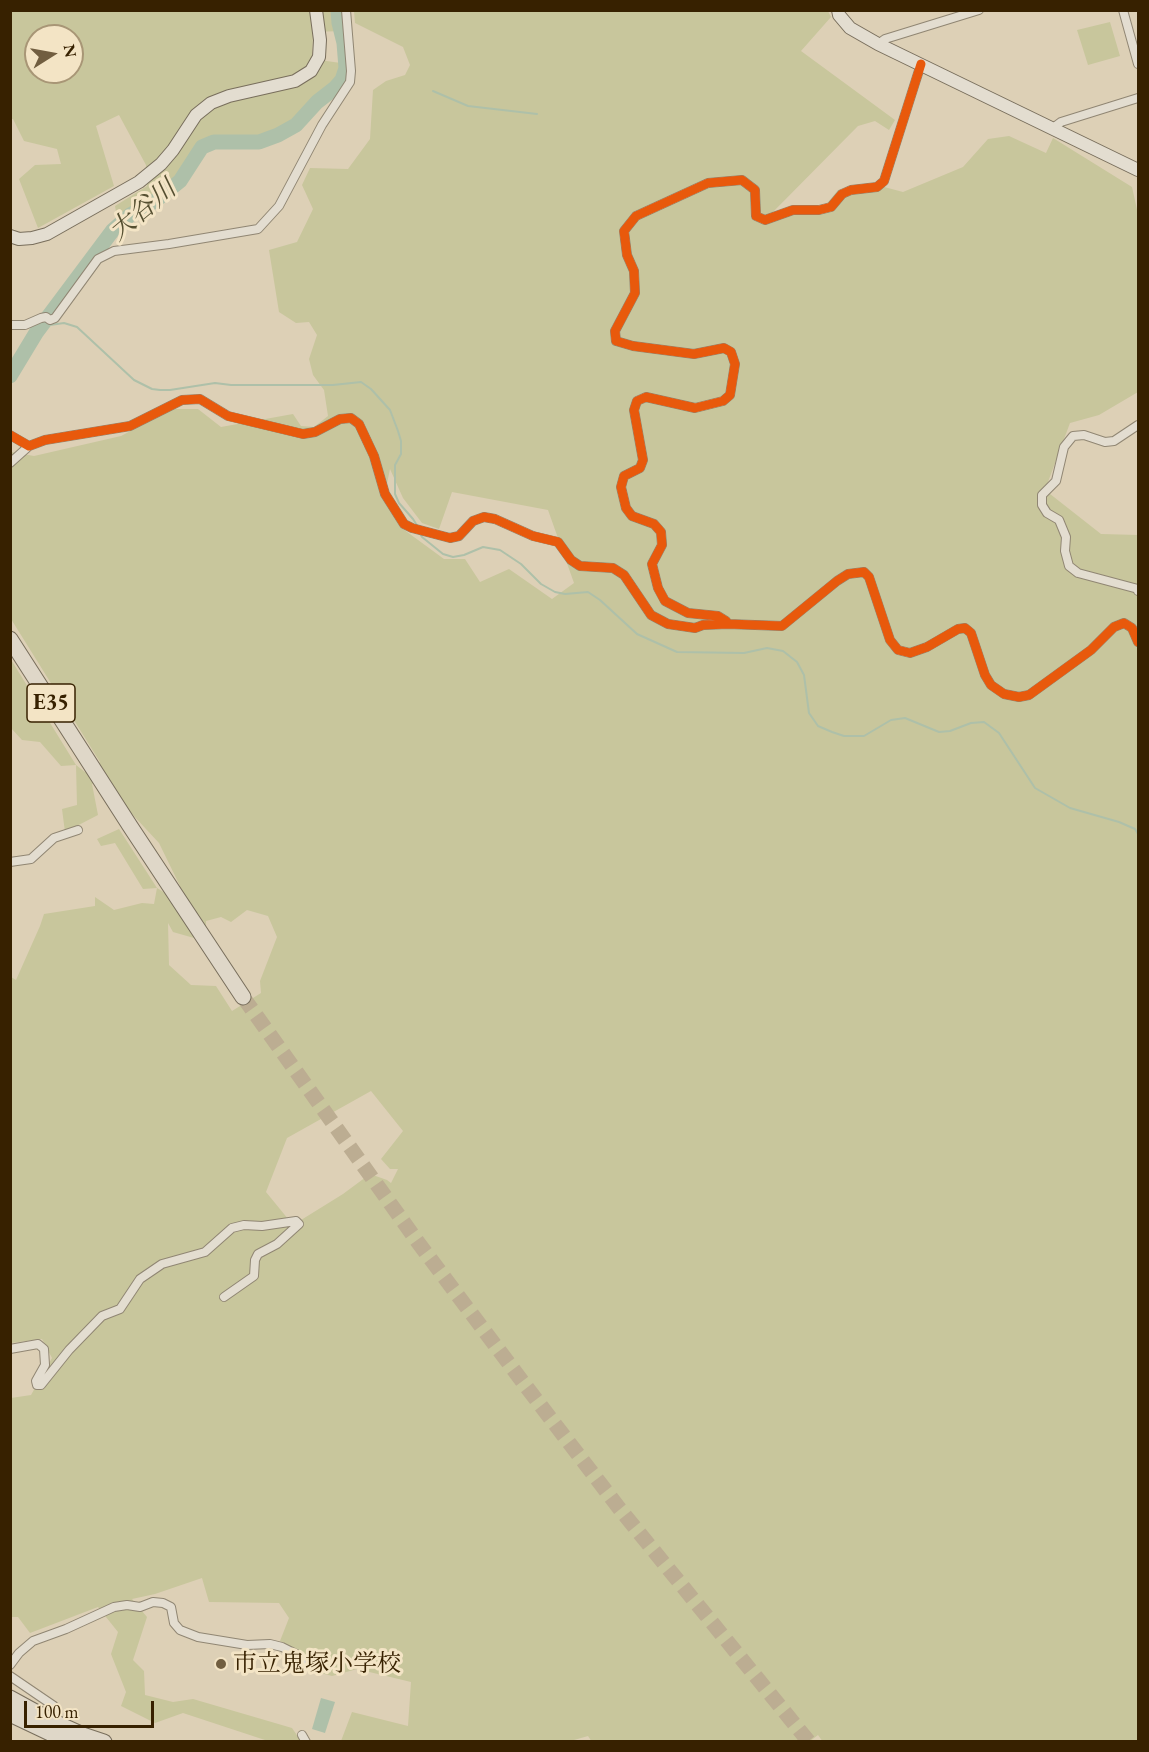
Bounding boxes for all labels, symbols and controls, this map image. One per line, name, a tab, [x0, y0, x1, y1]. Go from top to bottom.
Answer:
north arrow	[24, 24, 84, 84]
text: N	[59, 42, 82, 59]
water label: 大谷川	[103, 174, 183, 248]
road number: E35	[27, 684, 75, 722]
place label: 市立鬼塚小学校	[233, 1650, 401, 1678]
marker: 市立鬼塚小学校	[214, 1657, 228, 1671]
scale bar	[27, 1689, 158, 1727]
text: 100 m	[35, 1700, 79, 1723]

